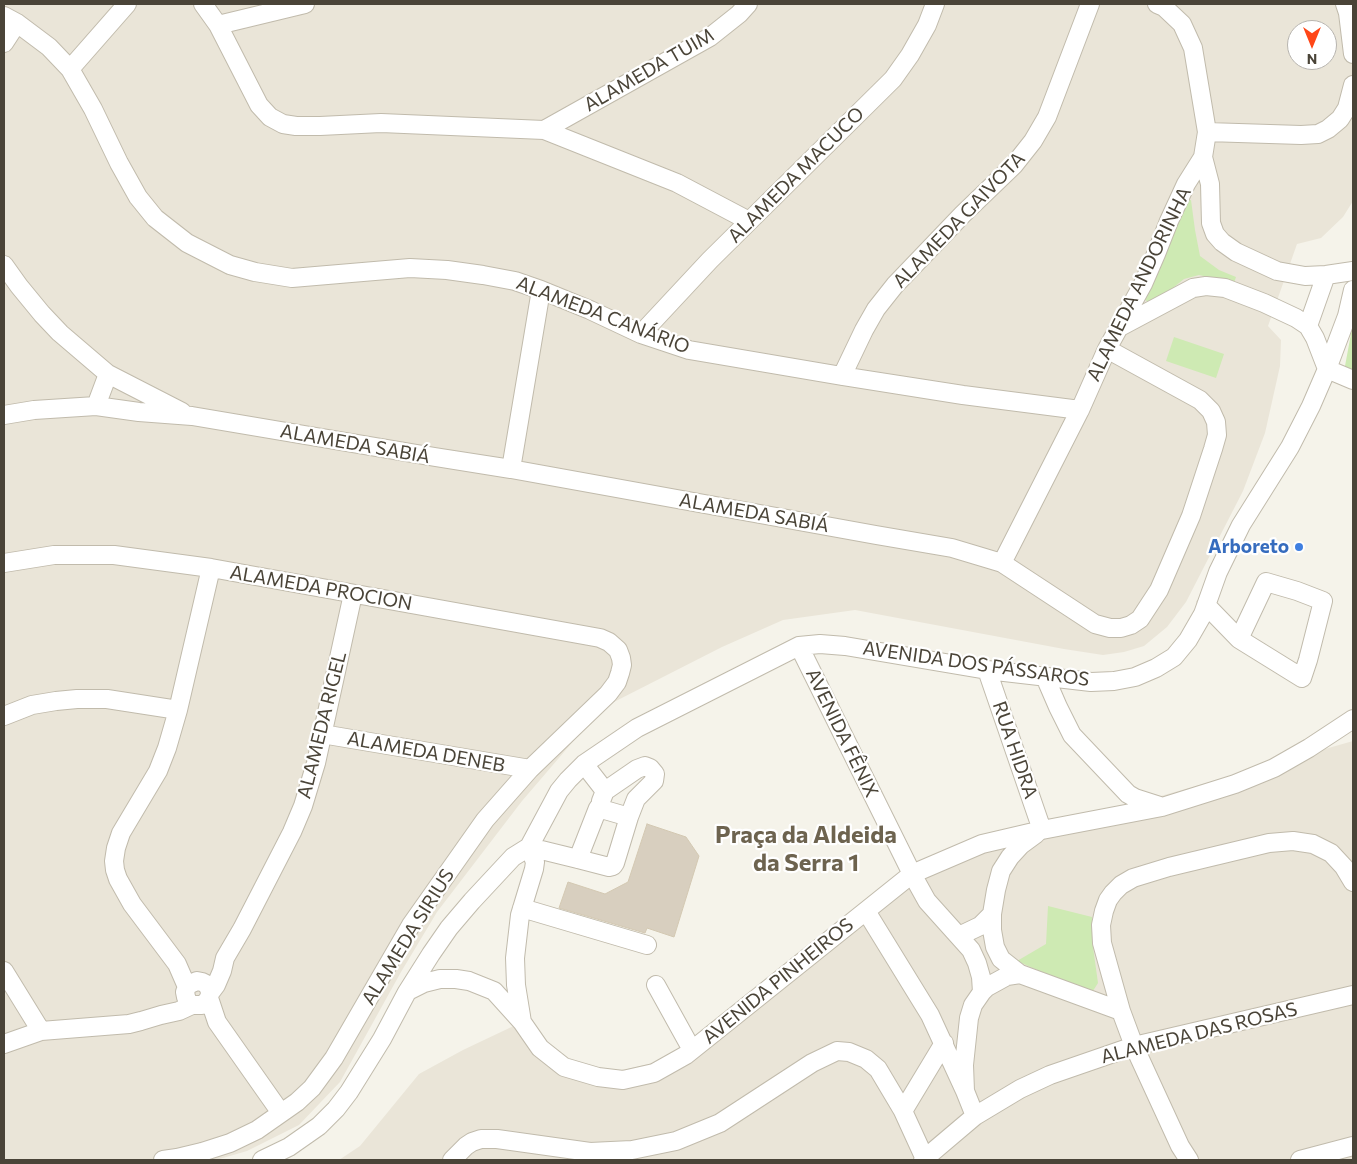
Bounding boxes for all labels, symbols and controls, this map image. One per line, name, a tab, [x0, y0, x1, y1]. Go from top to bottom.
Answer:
north arrow	[1287, 20, 1337, 70]
street label: ALAMEDA TUIM	[580, 24, 718, 116]
text: N	[1307, 51, 1317, 68]
street label: ALAMEDA MACUCO	[723, 102, 869, 248]
street label: ALAMEDA GAIVOTA	[888, 147, 1030, 293]
street label: ALAMEDA ANDORINHA	[1082, 183, 1196, 385]
street label: ALAMEDA CANÁRIO	[513, 271, 693, 359]
street label: ALAMEDA SABIÁ	[278, 420, 432, 468]
street label: ALAMEDA SABIÁ	[677, 489, 831, 537]
place label: Arboreto	[1208, 536, 1289, 558]
marker: Arboreto	[1293, 541, 1305, 553]
street label: ALAMEDA PROCION	[228, 561, 414, 615]
street label: AVENIDA DOS PÁSSAROS	[861, 637, 1091, 691]
street label: ALAMEDA RIGEL	[293, 649, 351, 801]
street label: AVENIDA FÊNIX	[801, 665, 883, 801]
street label: RUA HIDRA	[988, 698, 1042, 802]
street label: ALAMEDA DENEB	[345, 727, 507, 777]
district label: Praça da Aldeida da Serra 1	[715, 821, 897, 877]
street label: ALAMEDA SIRIUS	[357, 865, 459, 1009]
street label: AVENIDA PINHEIROS	[698, 913, 858, 1049]
street label: ALAMEDA DAS ROSAS	[1099, 998, 1299, 1068]

